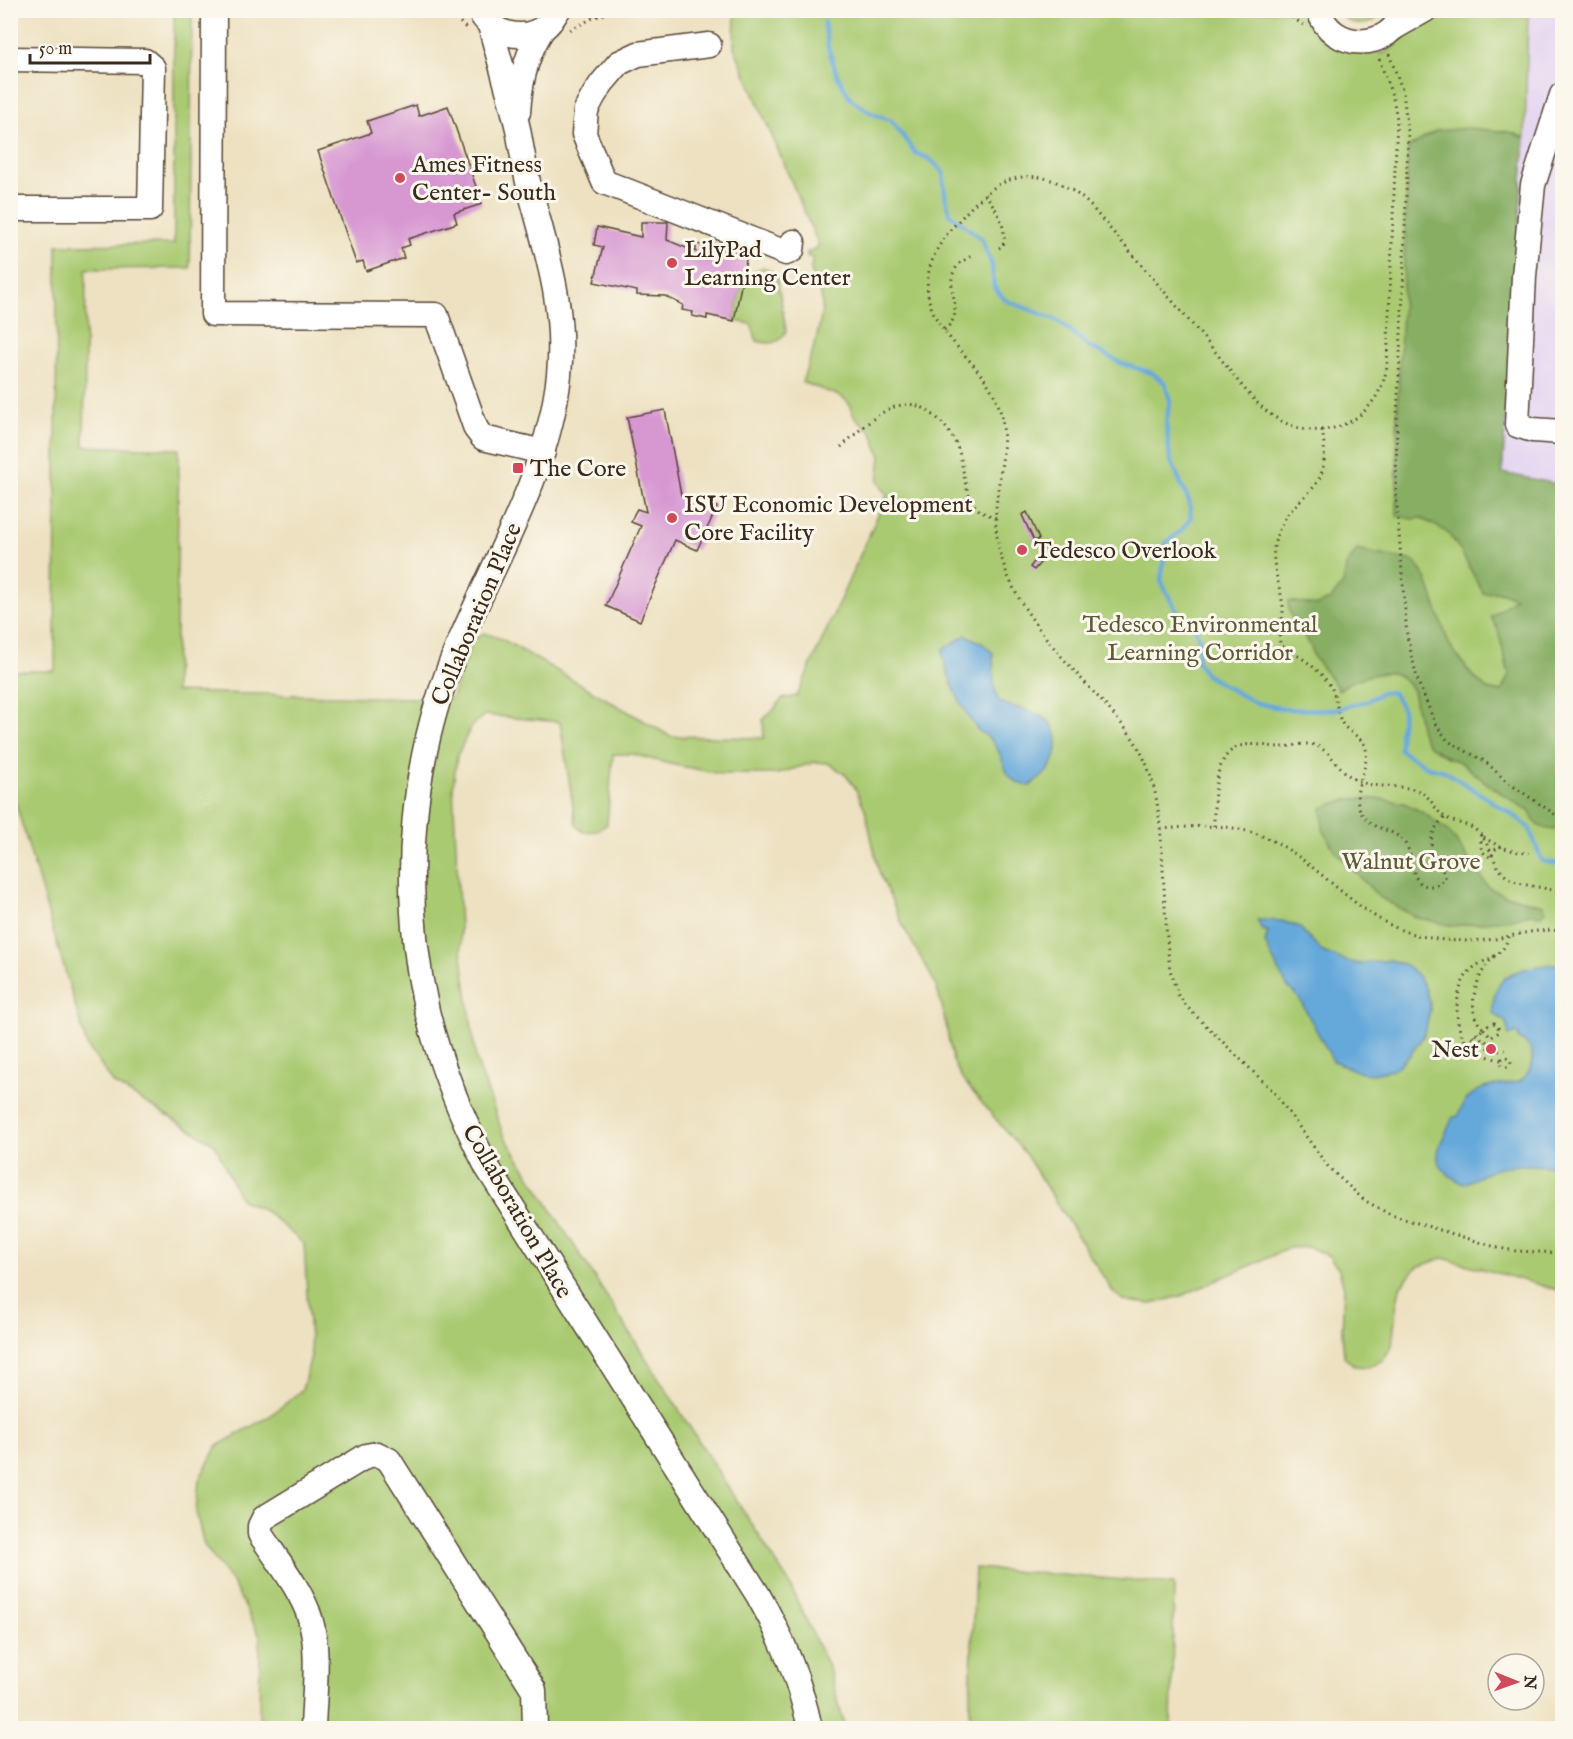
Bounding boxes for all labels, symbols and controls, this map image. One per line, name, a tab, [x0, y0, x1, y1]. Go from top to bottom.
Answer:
scale bar	[30, 27, 150, 65]
text: 50 m	[39, 38, 72, 61]
place label: Ames Fitness Center- South	[411, 150, 556, 209]
marker: Ames Fitness Center- South	[393, 171, 407, 185]
place label: LilyPad Learning Center	[684, 235, 851, 294]
marker: LilyPad Learning Center	[665, 256, 679, 270]
place label: The Core	[530, 454, 626, 485]
marker: The Core	[511, 461, 525, 475]
place label: ISU Economic Development Core Facility	[684, 490, 973, 549]
marker: ISU Economic Development Core Facility	[665, 511, 679, 525]
street label: Collaboration Place	[425, 518, 530, 711]
place label: Tedesco Overlook	[1034, 536, 1217, 567]
marker: Tedesco Overlook	[1015, 543, 1029, 557]
park label: Tedesco Environmental Learning Corridor	[1082, 610, 1318, 669]
park label: Walnut Grove	[1341, 847, 1481, 878]
place label: Nest	[1431, 1035, 1479, 1066]
marker: Nest	[1484, 1042, 1498, 1056]
street label: Collaboration Place	[454, 1119, 579, 1304]
north arrow	[1486, 1652, 1546, 1712]
text: N	[1519, 1674, 1539, 1689]

